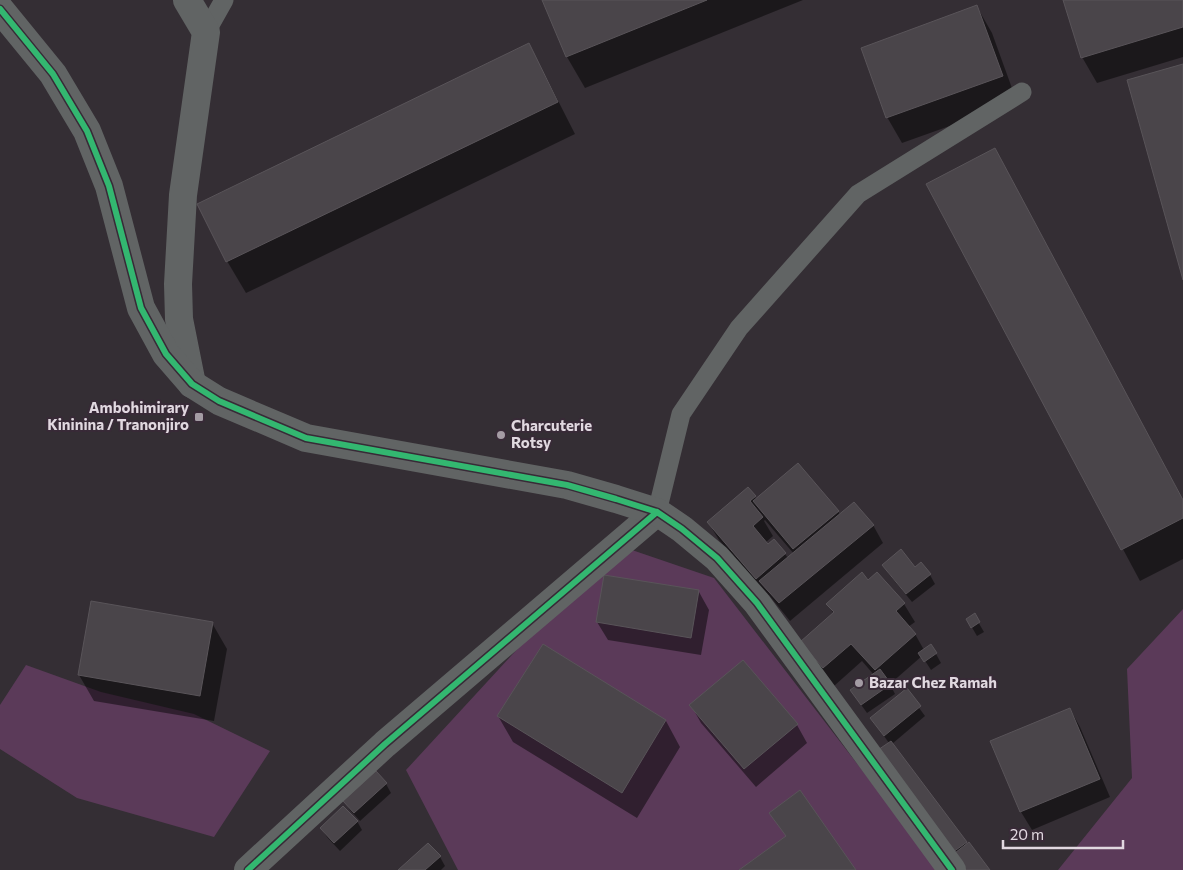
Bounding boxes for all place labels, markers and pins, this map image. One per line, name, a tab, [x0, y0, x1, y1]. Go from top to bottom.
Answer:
place label: Ambohimirary Kininina / Tranonjiro	[47, 398, 190, 433]
marker: Ambohimirary Kininina / Tranonjiro	[193, 411, 205, 423]
place label: Charcuterie Rotsy	[511, 416, 592, 451]
marker: Charcuterie Rotsy	[495, 429, 507, 441]
place label: Bazar Chez Ramah	[869, 673, 997, 691]
marker: Bazar Chez Ramah	[853, 677, 865, 689]

